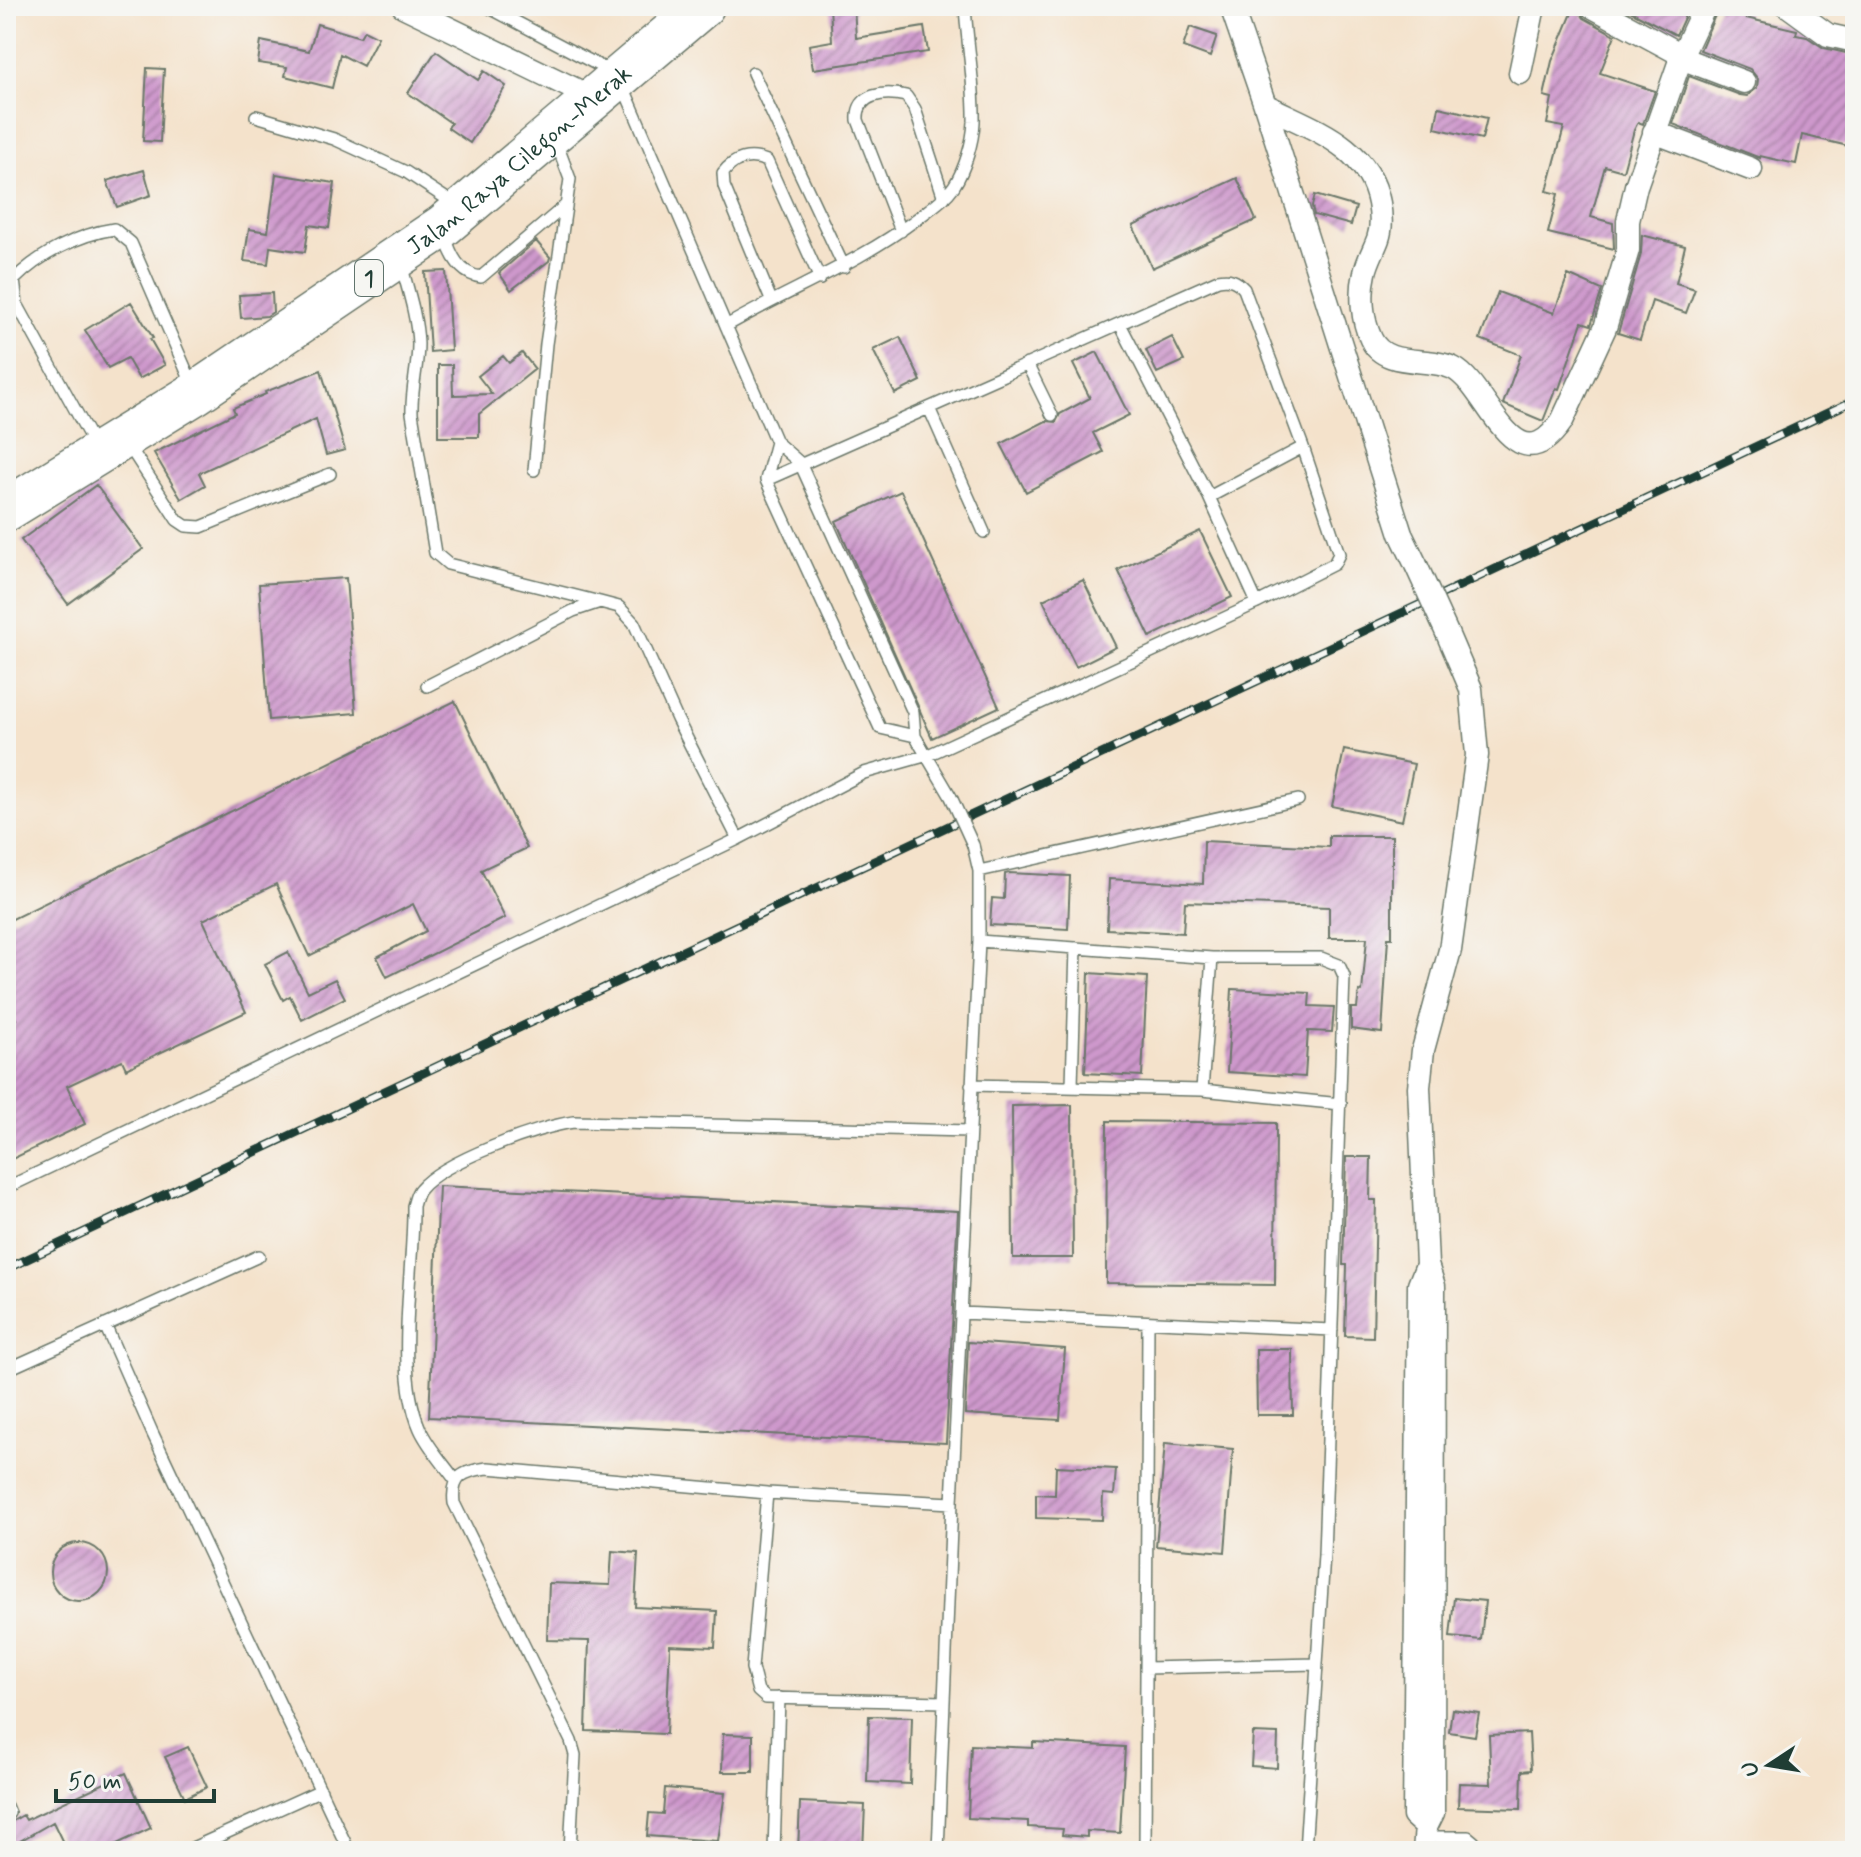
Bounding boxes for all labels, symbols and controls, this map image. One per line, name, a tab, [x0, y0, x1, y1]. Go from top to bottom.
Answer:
street label: Jalan Raya Cilegon-Merak	[401, 59, 639, 263]
road number: 1	[355, 260, 383, 296]
north arrow	[1729, 1725, 1809, 1805]
scale bar	[56, 1753, 214, 1803]
text: U	[1736, 1759, 1767, 1779]
text: 50 m	[68, 1767, 122, 1798]

